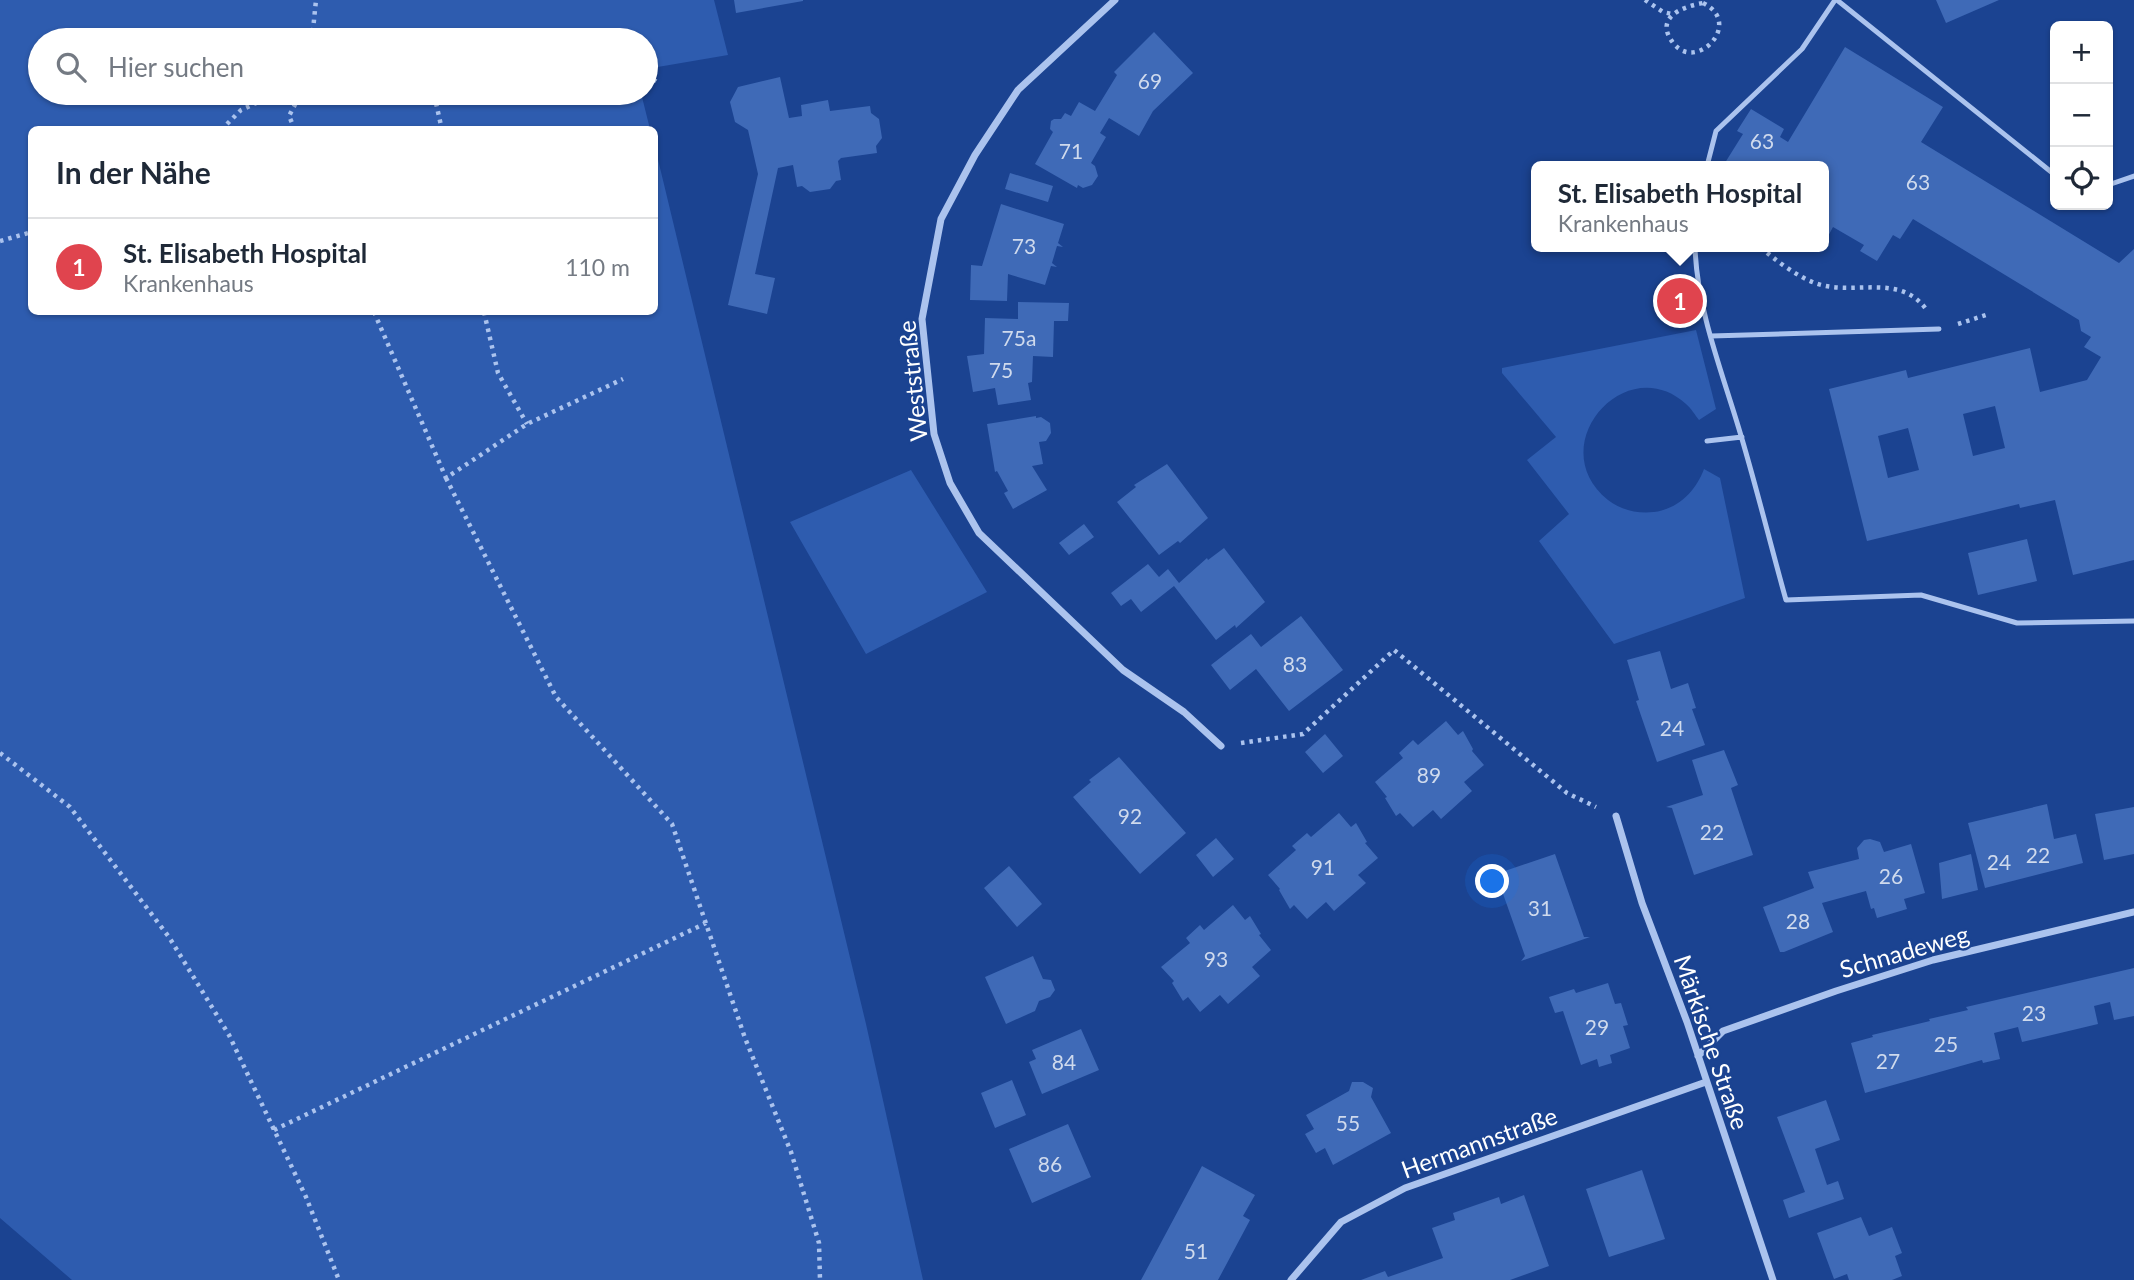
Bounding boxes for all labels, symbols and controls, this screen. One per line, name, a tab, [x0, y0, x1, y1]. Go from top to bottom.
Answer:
map controls	[2050, 21, 2113, 210]
button: +	[2050, 21, 2113, 84]
search box	[28, 28, 658, 105]
icon: search	[52, 48, 90, 86]
text: Hier suchen	[108, 51, 244, 83]
house number: 69	[1138, 68, 1162, 93]
button: −	[2050, 84, 2113, 147]
house number: 63	[1750, 128, 1774, 153]
house number: 71	[1059, 138, 1083, 163]
button: locate	[2050, 147, 2113, 210]
text: In der Nähe	[56, 154, 211, 190]
popup	[1531, 161, 1829, 252]
house number: 63	[1906, 169, 1930, 194]
text: St. Elisabeth Hospital	[1558, 177, 1802, 209]
text: Krankenhaus	[1558, 209, 1689, 237]
house number: 73	[1012, 233, 1036, 258]
text: St. Elisabeth Hospital	[123, 237, 367, 269]
text: 1	[72, 253, 86, 281]
text: 110 m	[565, 253, 630, 281]
text: Krankenhaus	[123, 269, 254, 297]
pin: 1	[1657, 275, 1703, 327]
street label: Weststraße	[891, 319, 933, 443]
house number: 75a	[1002, 325, 1036, 350]
house number: 75	[989, 357, 1013, 382]
house number: 83	[1283, 651, 1307, 676]
house number: 24	[1660, 715, 1684, 740]
house number: 89	[1417, 762, 1441, 787]
house number: 92	[1118, 803, 1142, 828]
house number: 22	[1700, 819, 1724, 844]
house number: 22	[2026, 842, 2050, 867]
house number: 24	[1987, 849, 2011, 874]
house number: 91	[1311, 854, 1335, 879]
house number: 26	[1879, 863, 1903, 888]
your location	[1475, 864, 1509, 898]
house number: 31	[1528, 895, 1552, 920]
house number: 28	[1786, 908, 1810, 933]
street label: Schnadeweg	[1836, 919, 1972, 983]
house number: 93	[1204, 946, 1228, 971]
street label: Märkische Straße	[1669, 951, 1755, 1133]
house number: 23	[2022, 1000, 2046, 1025]
house number: 29	[1585, 1014, 1609, 1039]
house number: 25	[1934, 1031, 1958, 1056]
house number: 27	[1876, 1048, 1900, 1073]
house number: 84	[1052, 1049, 1076, 1074]
street label: Hermannstraße	[1397, 1100, 1561, 1184]
house number: 55	[1336, 1110, 1360, 1135]
house number: 86	[1038, 1151, 1062, 1176]
house number: 51	[1184, 1238, 1208, 1263]

